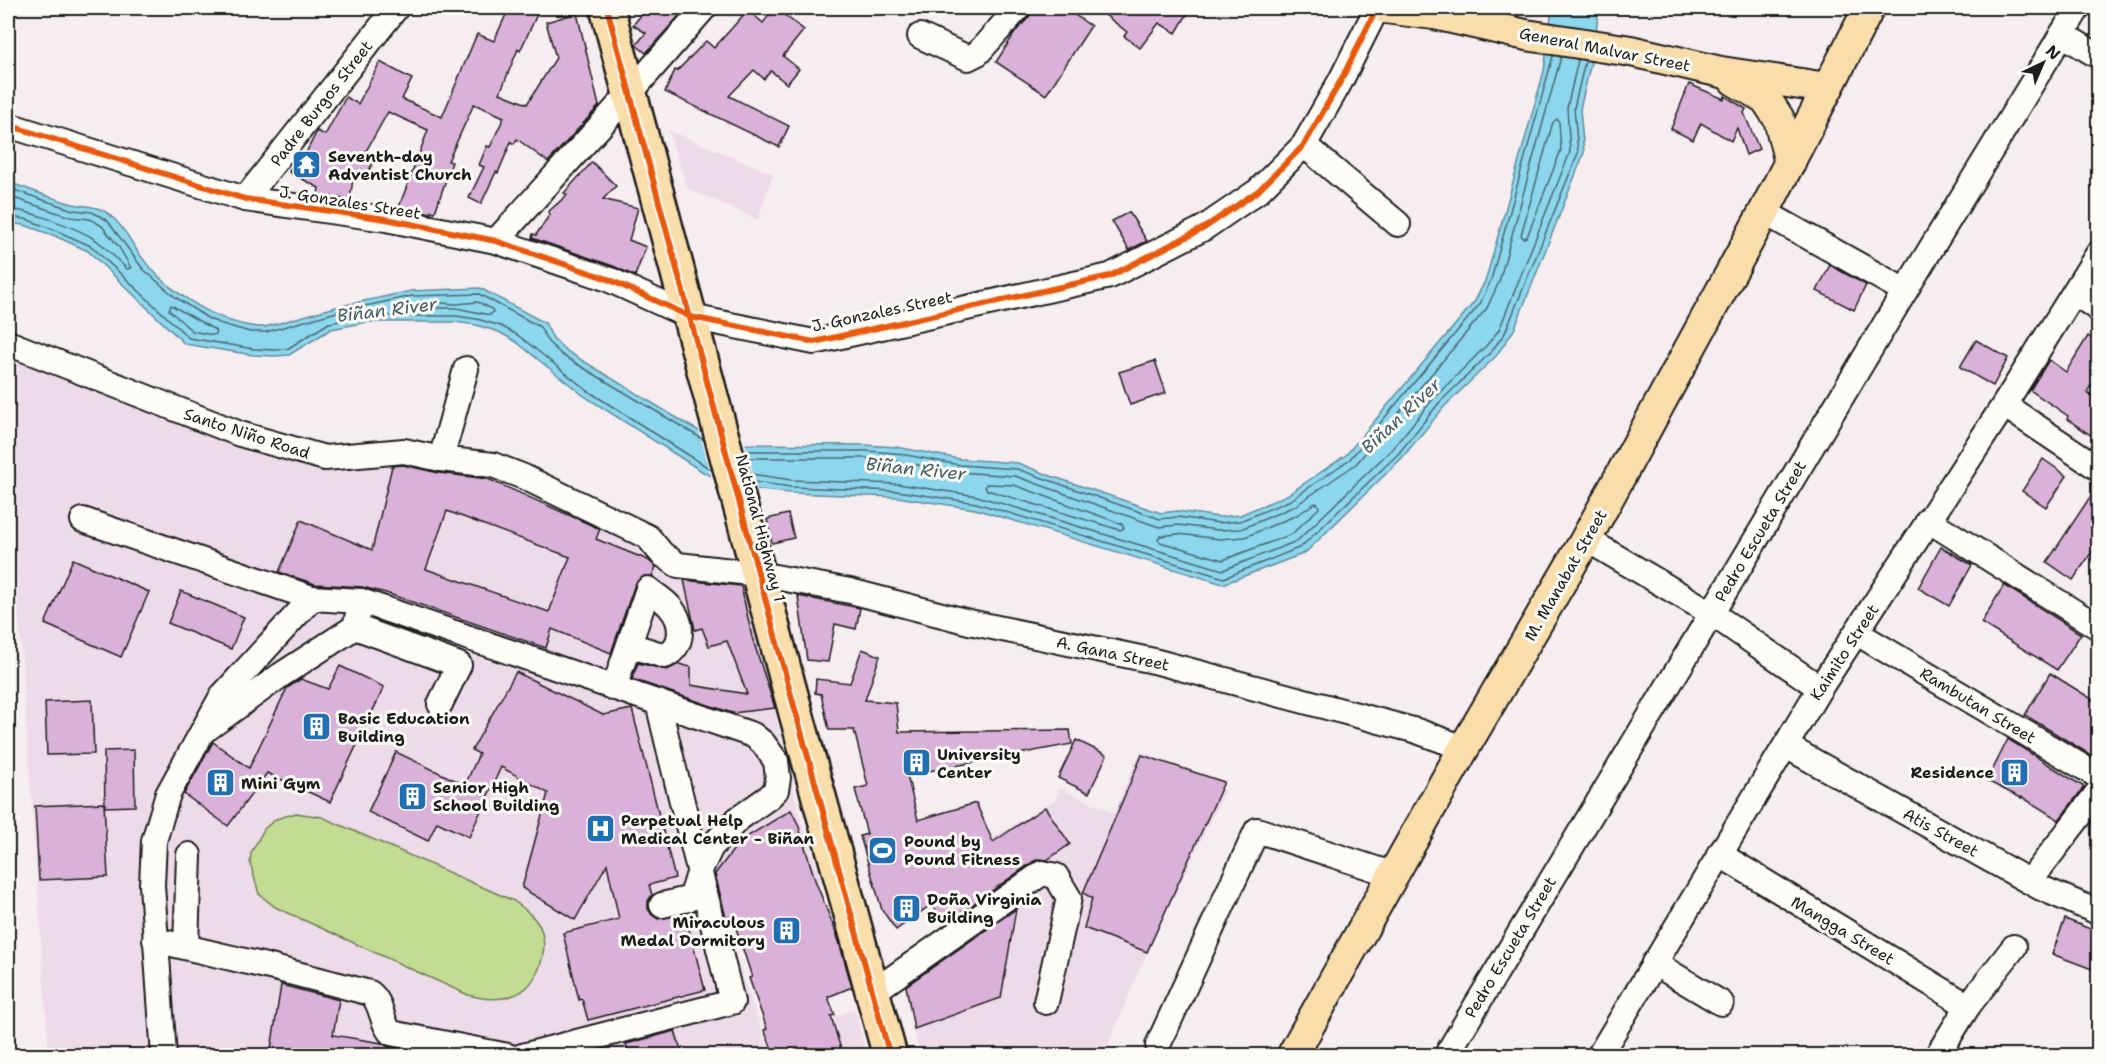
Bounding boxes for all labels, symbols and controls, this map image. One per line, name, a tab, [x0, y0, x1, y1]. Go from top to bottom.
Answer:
street label: General Malvar Street	[1518, 23, 1692, 76]
north arrow	[2013, 33, 2073, 93]
street label: Padre Burgos Street	[266, 36, 377, 171]
text: N	[2041, 41, 2065, 65]
place label: Seventh-day Adventist Church	[328, 146, 472, 185]
temple icon: Seventh-day Adventist Church	[291, 149, 323, 181]
street label: J. Gonzales Street	[278, 181, 422, 224]
street label: J. Gonzales Street	[810, 286, 954, 337]
water label: Biñan River	[335, 292, 439, 328]
water label: Biñan River	[1356, 372, 1446, 459]
street label: Santo Niño Road	[181, 403, 313, 464]
street label: National Highway 1	[731, 452, 790, 604]
water label: Biñan River	[865, 452, 968, 486]
street label: Pedro Escueta Street	[1710, 457, 1811, 606]
street label: M. Manabat Street	[1519, 506, 1612, 645]
street label: Kaimito Street	[1805, 600, 1883, 704]
street label: A. Gana Street	[1055, 631, 1171, 676]
street label: Rambutan Street	[1916, 662, 2040, 748]
place label: Basic Education Building	[338, 708, 470, 747]
building icon: Basic Education Building	[301, 711, 333, 743]
place label: University Center	[937, 744, 1021, 783]
building icon: University Center	[900, 747, 932, 779]
building icon: Residence	[1999, 756, 2031, 788]
place label: Residence	[1911, 762, 1994, 783]
building icon: Mini Gym	[204, 767, 236, 799]
place label: Mini Gym	[241, 773, 321, 794]
place label: Senior High School Building	[433, 777, 559, 816]
building icon: Senior High School Building	[396, 780, 428, 812]
street label: Atis Street	[1899, 803, 1982, 862]
place label: Perpetual Help Medical Center - Biñan	[621, 810, 815, 849]
hospital icon: Perpetual Help Medical Center - Biñan	[584, 813, 616, 845]
place label: Pound by Pound Fitness	[904, 831, 1020, 870]
sports icon: Pound by Pound Fitness	[867, 834, 899, 866]
street label: Pedro Escueta Street	[1460, 873, 1561, 1022]
place label: Doña Virginia Building	[927, 889, 1041, 928]
street label: Mangga Street	[1787, 891, 1898, 970]
building icon: Doña Virginia Building	[890, 892, 922, 924]
place label: Miraculous Medal Dormitory	[621, 912, 765, 951]
building icon: Miraculous Medal Dormitory	[770, 915, 802, 947]

